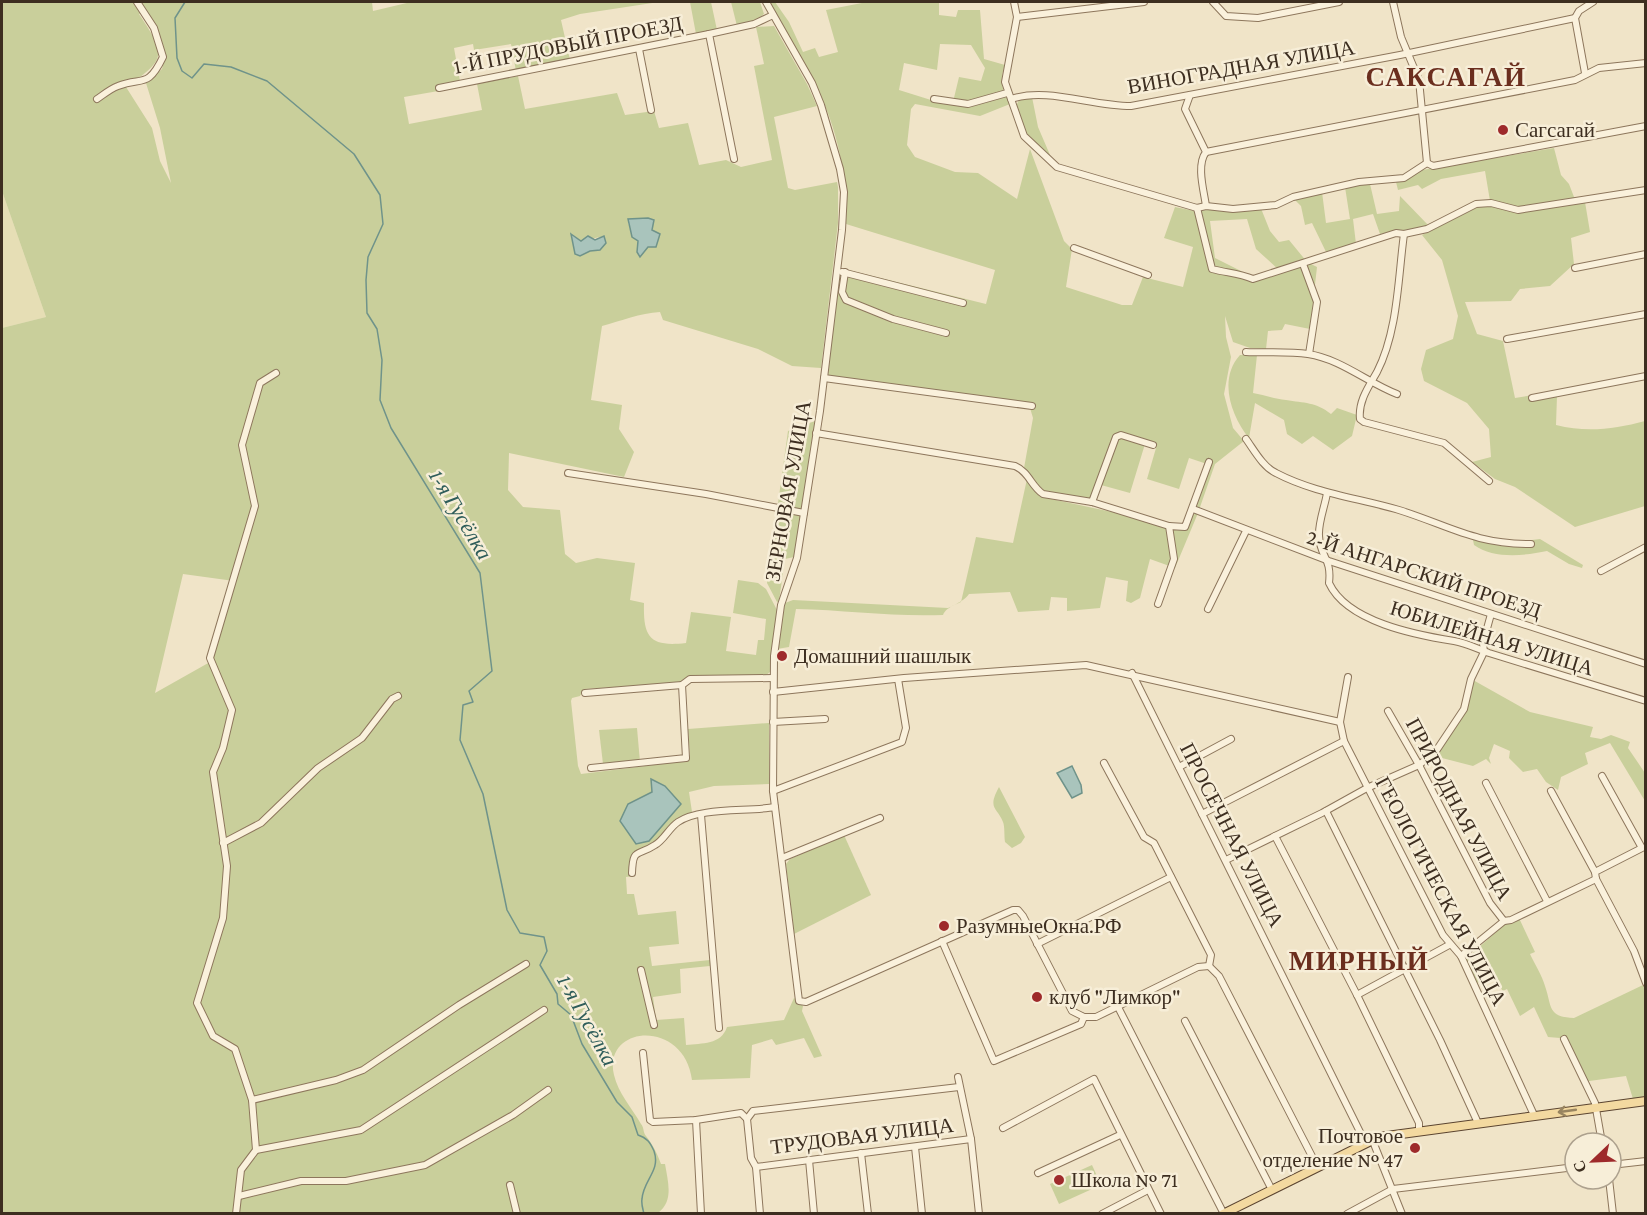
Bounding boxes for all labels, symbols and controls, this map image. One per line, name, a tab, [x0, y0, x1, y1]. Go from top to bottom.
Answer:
street label: 1-Й ПРУДОВЫЙ ПРОЕЗД	[452, 11, 684, 79]
street label: ВИНОГРАДНАЯ УЛИЦА	[1125, 35, 1357, 99]
district label: САКСАГАЙ	[1366, 62, 1526, 92]
place label: Сагсагай	[1515, 118, 1595, 142]
marker: Сагсагай	[1496, 123, 1510, 137]
street label: ЗЕРНОВАЯ УЛИЦА	[760, 398, 816, 583]
water label: 1-я Гусёлка	[424, 465, 497, 564]
street label: 2-Й АНГАРСКИЙ ПРОЕЗД	[1304, 525, 1544, 623]
street label: ЮБИЛЕЙНАЯ УЛИЦА	[1387, 596, 1597, 681]
place label: Домашний шашлык	[794, 644, 972, 668]
marker: Домашний шашлык	[775, 649, 789, 663]
street label: ПРИРОДНАЯ УЛИЦА	[1401, 714, 1518, 905]
street label: ПРОСЕЧНАЯ УЛИЦА	[1175, 739, 1289, 932]
street label: ГЕОЛОГИЧЕСКАЯ УЛИЦА	[1370, 773, 1512, 1010]
place label: РазумныеОкна.РФ	[956, 914, 1122, 938]
marker: РазумныеОкна.РФ	[937, 919, 951, 933]
district label: МИРНЫЙ	[1289, 946, 1429, 976]
water label: 1-я Гусёлка	[552, 970, 623, 1070]
place label: клуб "Лимкор"	[1049, 985, 1181, 1009]
marker: клуб "Лимкор"	[1030, 990, 1044, 1004]
one-way arrow	[1557, 1105, 1577, 1116]
street label: ТРУДОВАЯ УЛИЦА	[769, 1113, 956, 1159]
place label: Почтовое отделение № 47	[1262, 1124, 1403, 1172]
north arrow	[1563, 1131, 1623, 1191]
marker: Почтовое отделение № 47	[1408, 1141, 1422, 1155]
text: С	[1570, 1158, 1590, 1175]
place label: Школа № 71	[1071, 1168, 1178, 1192]
marker: Школа № 71	[1052, 1173, 1066, 1187]

